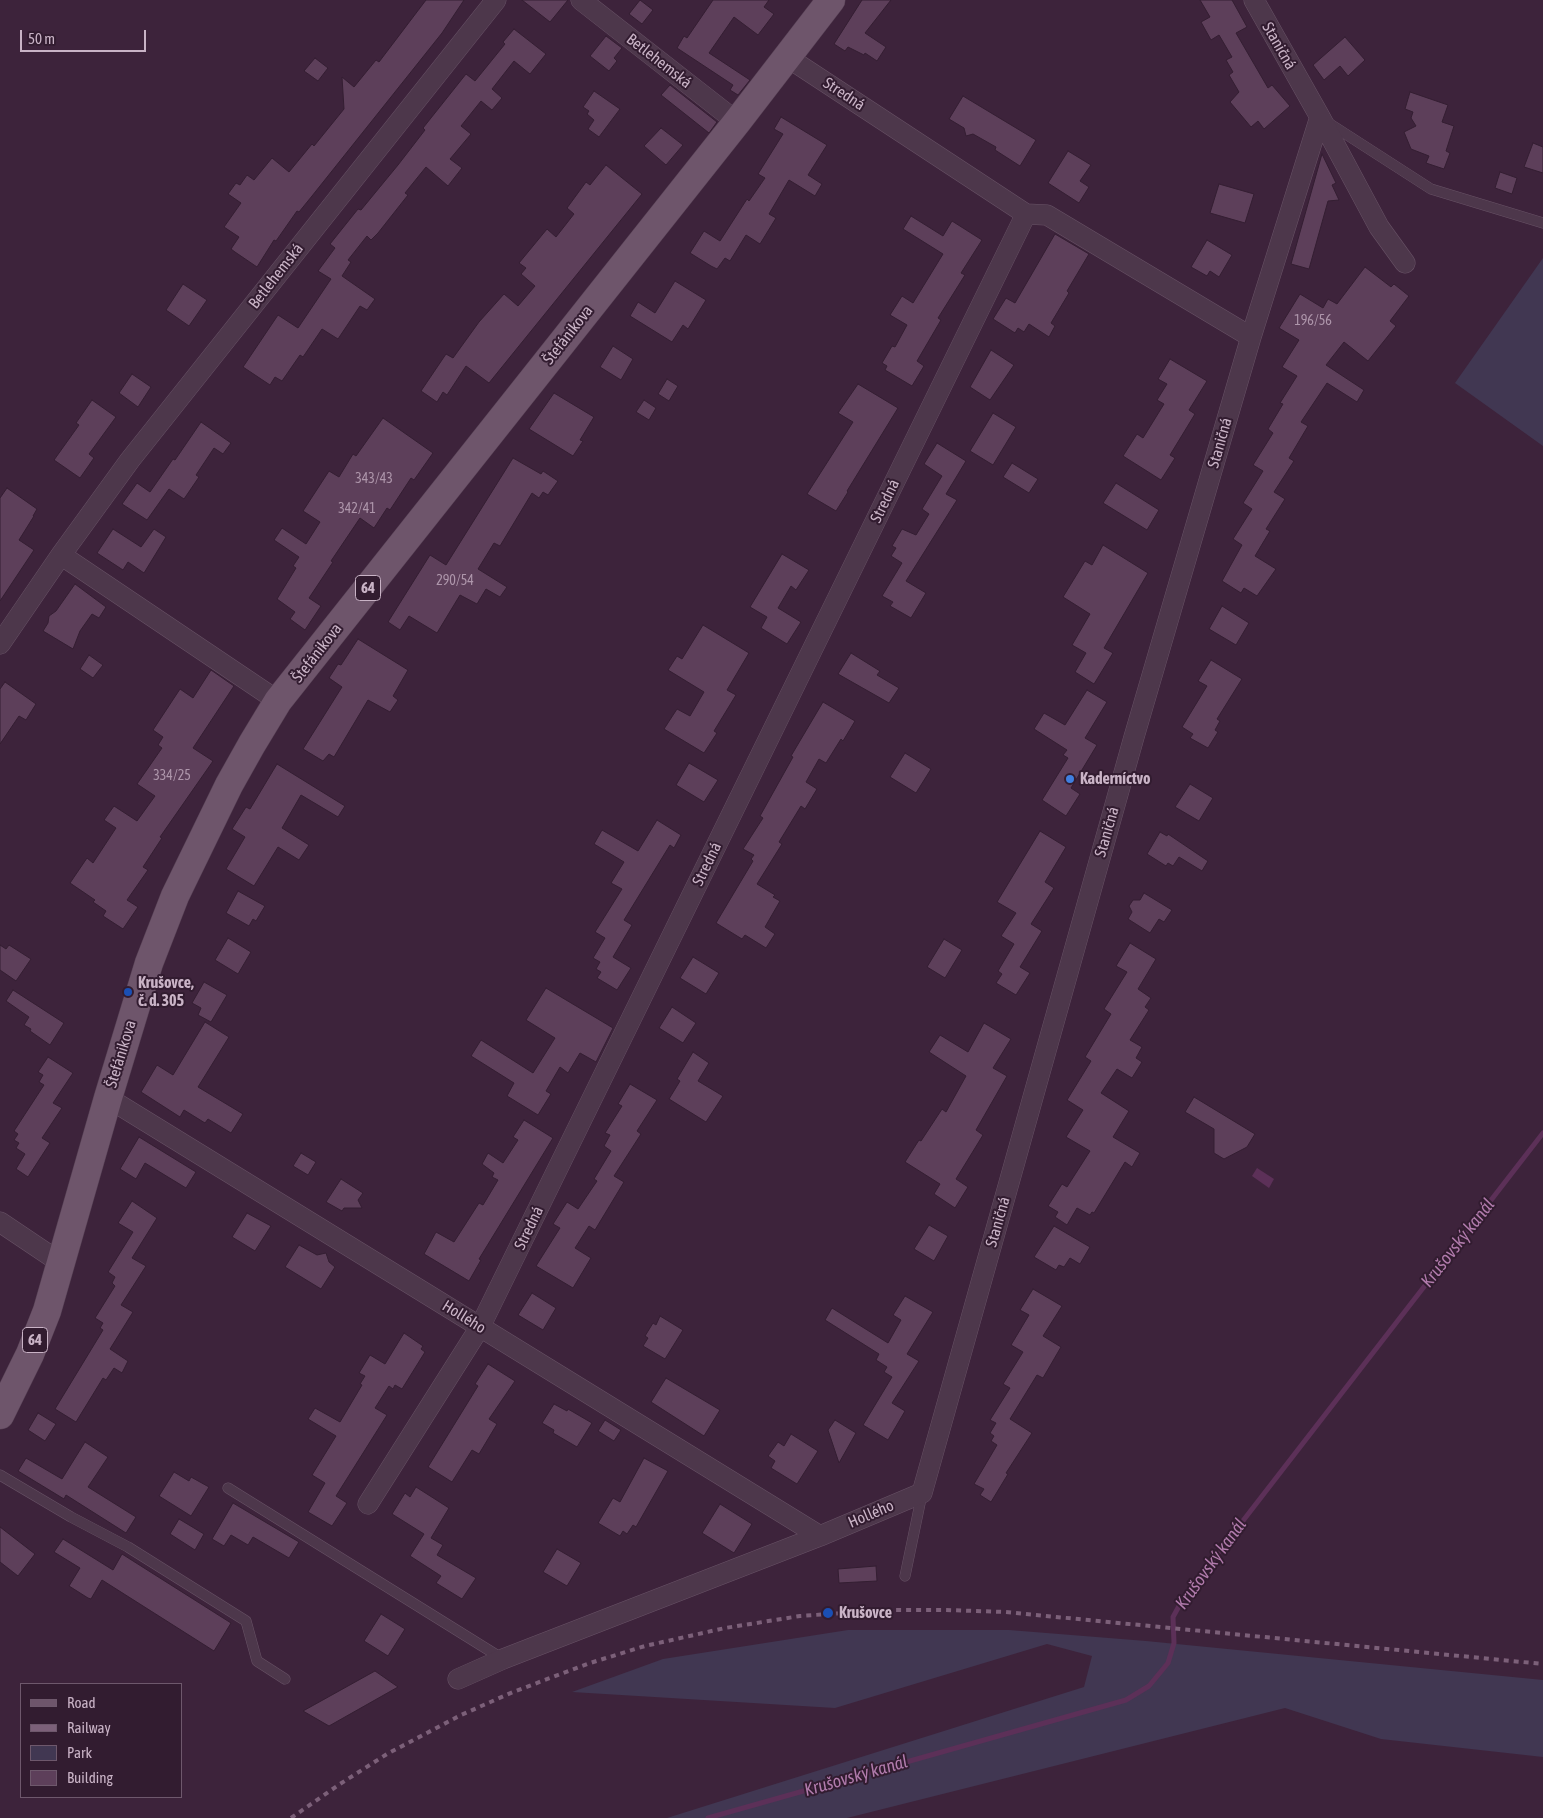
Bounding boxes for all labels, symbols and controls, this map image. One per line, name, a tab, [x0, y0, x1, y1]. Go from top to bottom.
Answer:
street label: Staničná	[1258, 19, 1300, 73]
scale bar	[22, 20, 149, 52]
text: 50 m	[28, 30, 55, 47]
street label: Betlehemská	[623, 30, 695, 92]
street label: Stredná	[819, 73, 869, 115]
street label: Betlehemská	[245, 240, 307, 312]
street label: Štefánikova	[539, 302, 597, 368]
house number: 196/56	[1294, 313, 1332, 329]
street label: Staničná	[1204, 416, 1236, 470]
house number: 343/43	[355, 471, 393, 487]
street label: Stredná	[866, 476, 904, 526]
house number: 342/41	[338, 501, 376, 517]
house number: 290/54	[436, 573, 474, 589]
road number: 64	[356, 576, 380, 600]
street label: Štefánikova	[288, 620, 346, 686]
house number: 334/25	[153, 768, 191, 784]
place label: Kaderníctvo	[1080, 769, 1150, 789]
marker: Kaderníctvo	[1064, 773, 1076, 785]
street label: Staničná	[1091, 805, 1123, 859]
street label: Stredná	[688, 839, 726, 889]
place label: Krušovce, č. d. 305	[138, 973, 194, 1011]
marker: Krušovce, č. d. 305	[122, 986, 134, 998]
street label: Štefánikova	[102, 1018, 140, 1090]
water label: Krušovský kanál	[1417, 1194, 1499, 1292]
street label: Staničná	[982, 1195, 1014, 1249]
street label: Stredná	[510, 1203, 548, 1253]
street label: Hollého	[439, 1296, 489, 1338]
road number: 64	[22, 1328, 48, 1352]
street label: Hollého	[845, 1496, 897, 1532]
water label: Krušovský kanál	[1171, 1514, 1251, 1614]
place label: Krušovce	[839, 1603, 892, 1623]
marker: Krušovce	[821, 1606, 835, 1620]
legend	[20, 1683, 182, 1798]
text: Road	[67, 1694, 96, 1711]
text: Railway	[67, 1719, 111, 1736]
text: Park	[67, 1744, 92, 1761]
water label: Krušovský kanál	[802, 1751, 910, 1801]
text: Building	[67, 1769, 113, 1786]

